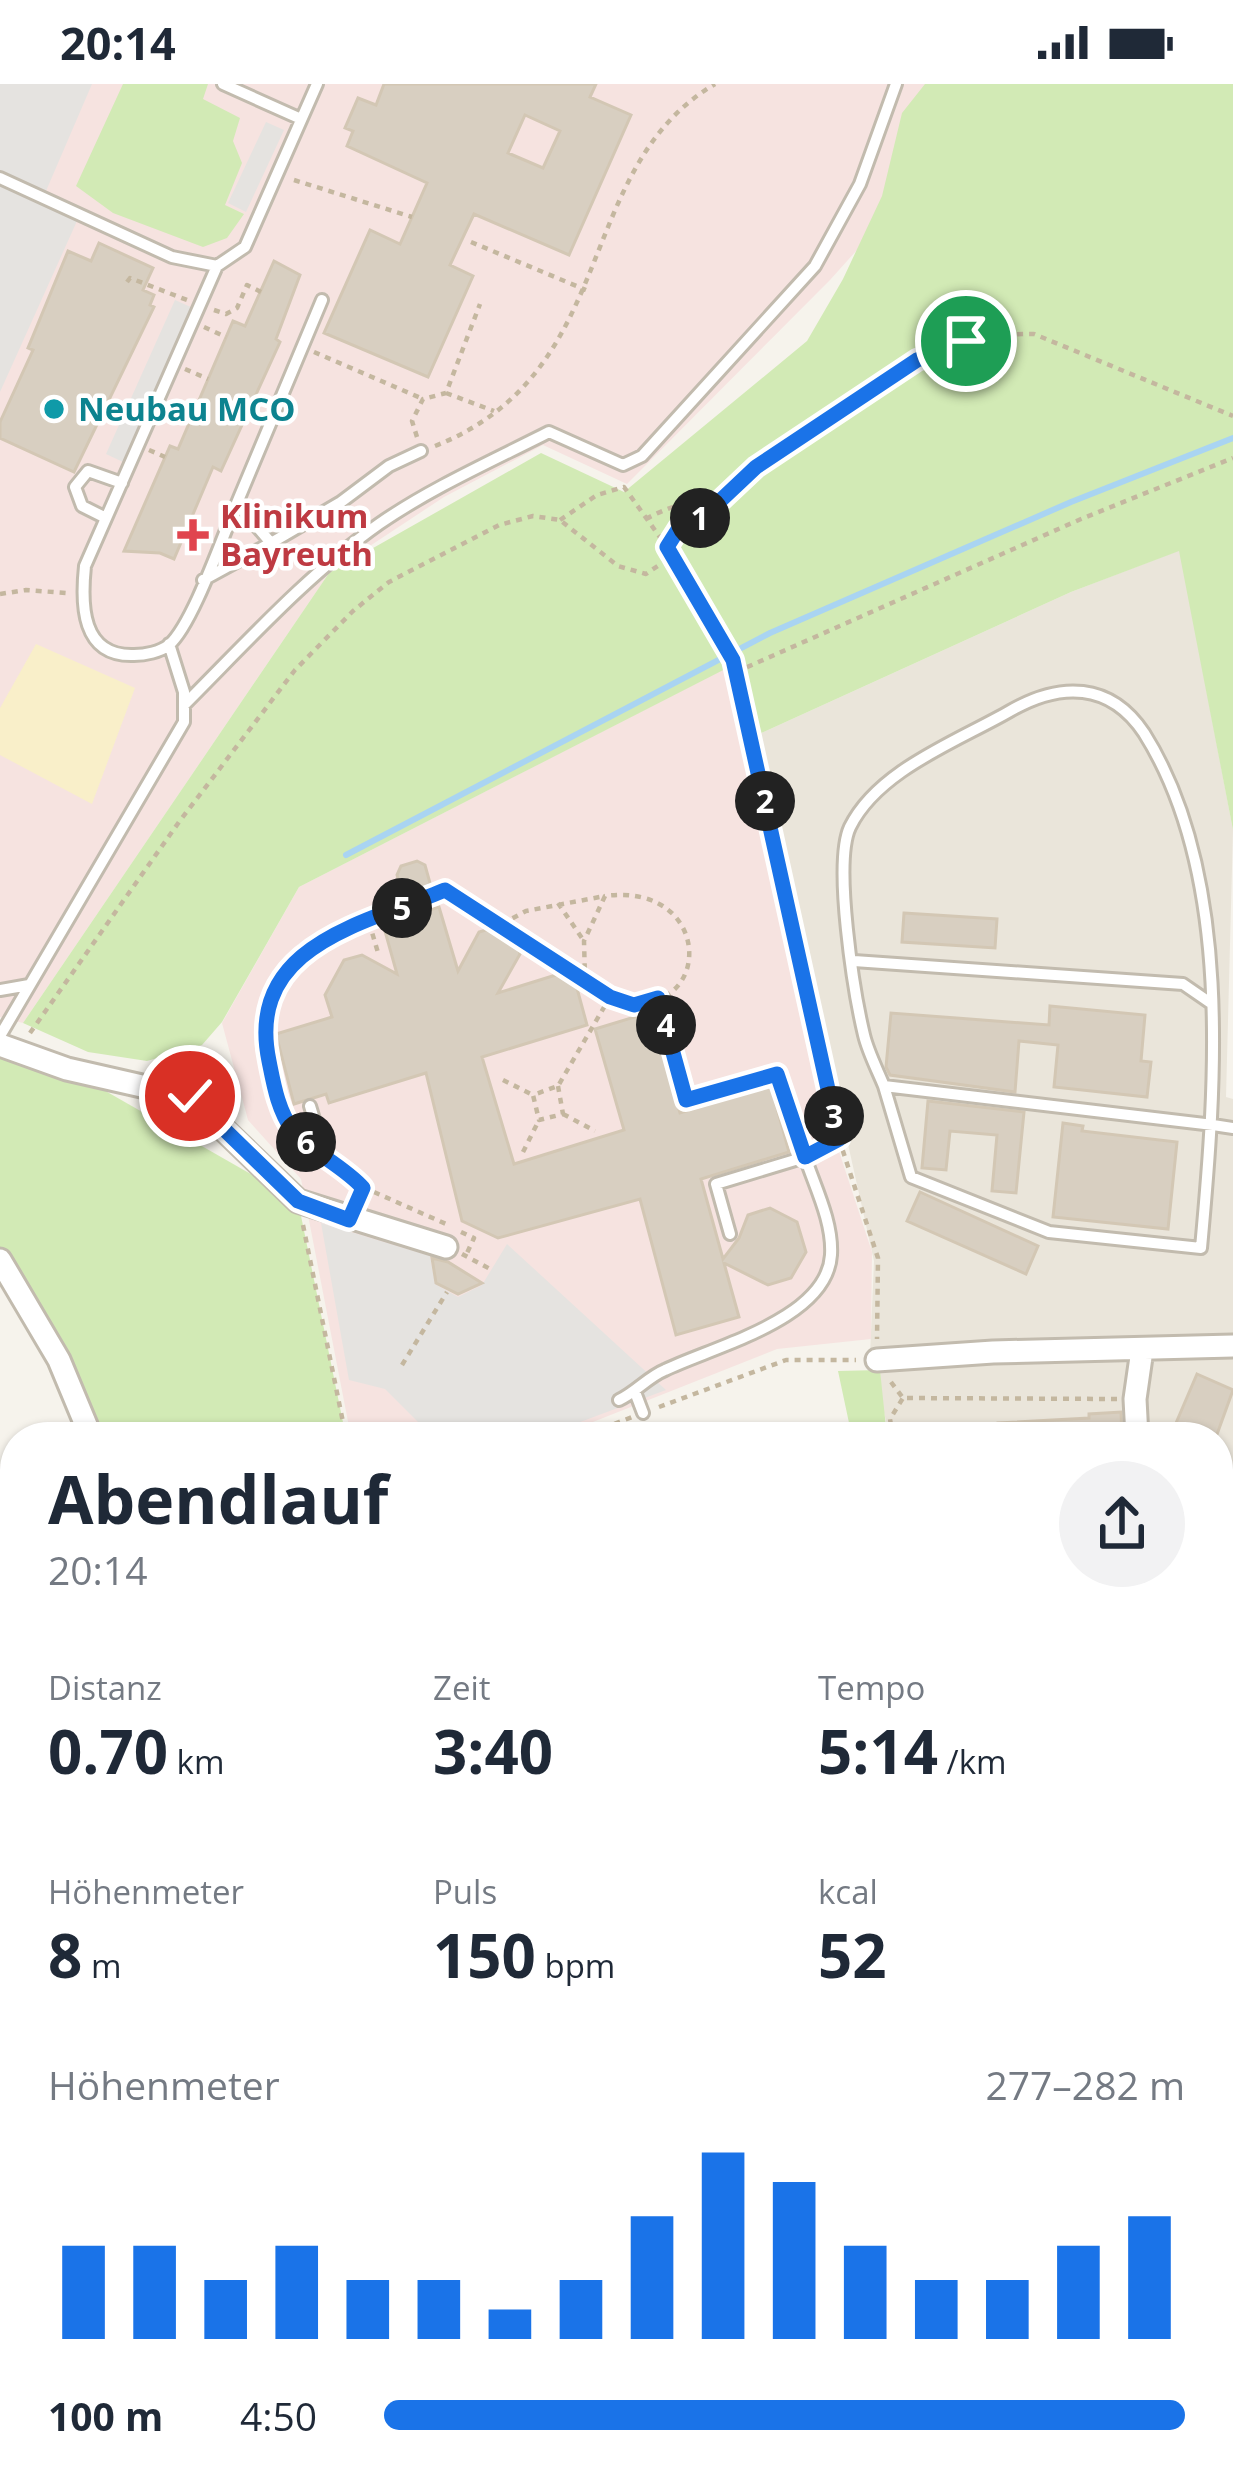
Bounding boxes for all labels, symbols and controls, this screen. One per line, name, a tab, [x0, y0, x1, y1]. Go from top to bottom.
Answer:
text: 20:14	[60, 12, 176, 73]
pin	[915, 290, 1017, 392]
icon: arrive	[933, 308, 999, 374]
place label: Neubau MCO	[78, 386, 296, 431]
marker: Neubau MCO	[41, 396, 67, 422]
pin: 1	[670, 488, 730, 548]
place label: Klinikum Bayreuth	[220, 493, 373, 576]
text: 1	[691, 495, 709, 540]
marker: Klinikum Bayreuth	[177, 519, 209, 551]
pin: 2	[735, 771, 795, 831]
text: 2	[756, 778, 774, 823]
pin: 5	[372, 878, 432, 938]
text: 5	[393, 885, 411, 930]
pin: 4	[636, 995, 696, 1055]
text: 4	[657, 1002, 675, 1047]
pin	[139, 1045, 241, 1147]
icon: check	[157, 1063, 223, 1129]
pin: 3	[804, 1086, 864, 1146]
text: 3	[825, 1093, 843, 1138]
pin: 6	[276, 1112, 336, 1172]
text: 6	[297, 1119, 315, 1164]
text: Abendlauf	[48, 1453, 388, 1543]
button: share	[1059, 1461, 1185, 1587]
text: 20:14	[48, 1543, 147, 1596]
text: Distanz	[48, 1665, 162, 1710]
text: Zeit	[433, 1665, 491, 1710]
text: Tempo	[818, 1665, 925, 1710]
text: 0.70	[48, 1710, 168, 1792]
text: 3:40	[433, 1710, 553, 1792]
text: 5:14	[818, 1710, 938, 1792]
text: km	[168, 1739, 225, 1784]
text: /km	[938, 1739, 1007, 1784]
text: Höhenmeter	[48, 1869, 244, 1914]
text: Puls	[433, 1869, 497, 1914]
text: kcal	[818, 1869, 878, 1914]
text: 8	[48, 1914, 82, 1996]
text: 150	[433, 1914, 536, 1996]
text: 52	[818, 1914, 887, 1996]
text: m	[82, 1943, 121, 1988]
text: bpm	[536, 1943, 615, 1988]
text: Höhenmeter	[48, 2058, 280, 2111]
text: 277–282 m	[985, 2058, 1185, 2111]
text: 100 m	[48, 2389, 163, 2442]
text: 4:50	[240, 2389, 317, 2442]

